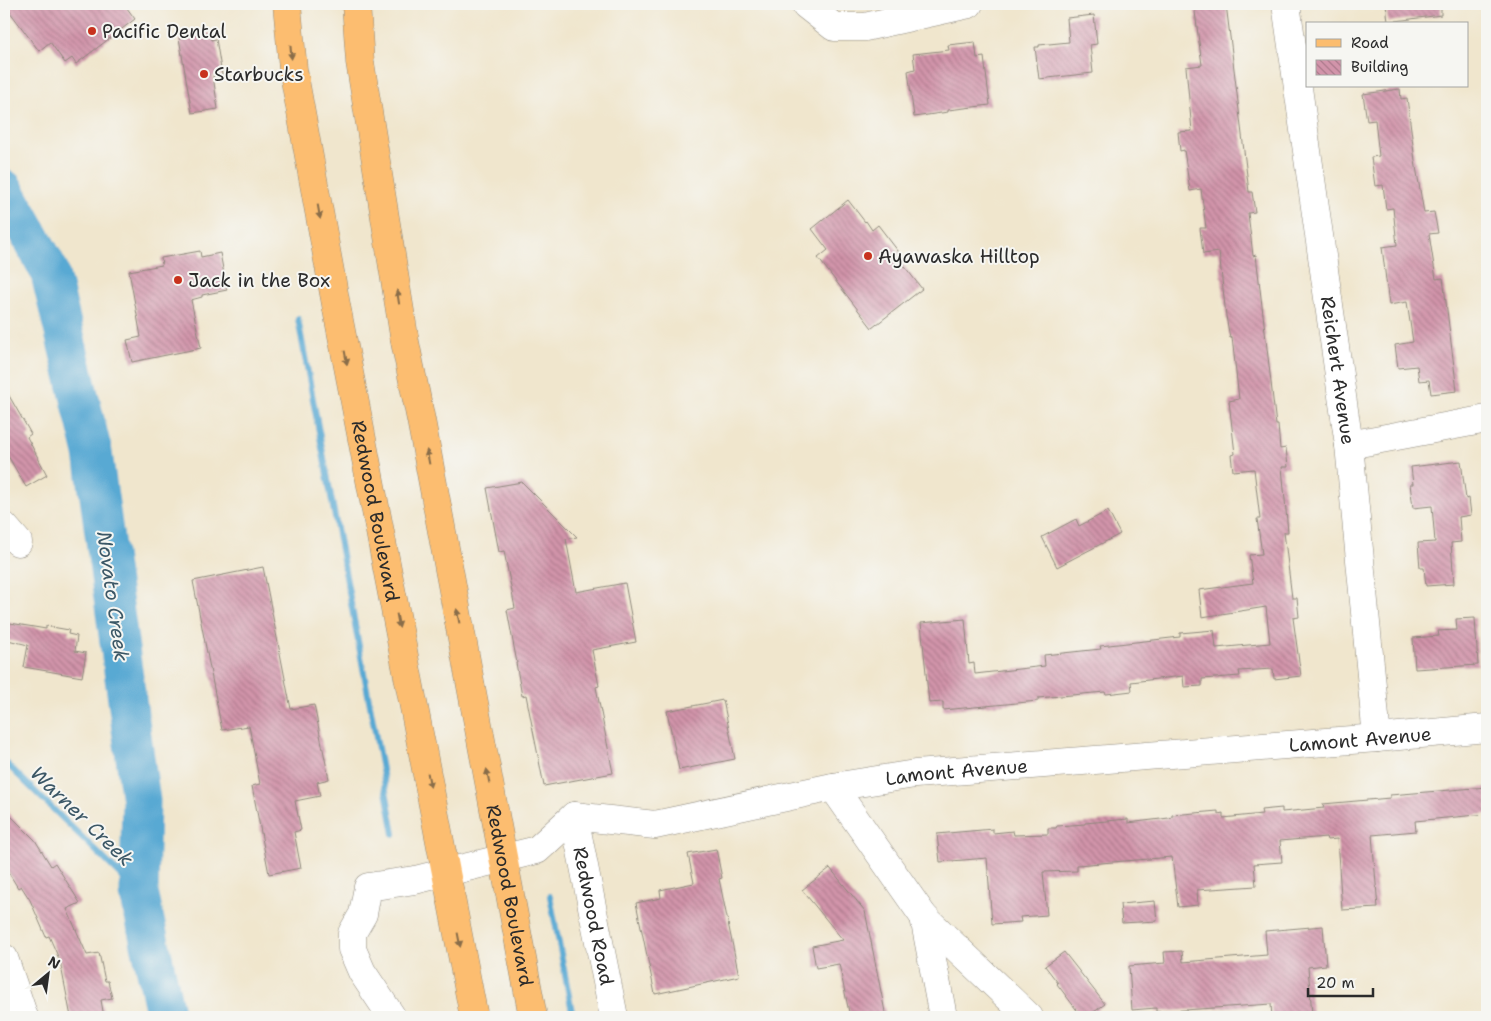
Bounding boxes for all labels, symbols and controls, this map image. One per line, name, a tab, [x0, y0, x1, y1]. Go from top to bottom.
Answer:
place label: Pacific Dental	[102, 19, 226, 44]
legend	[1306, 22, 1468, 88]
marker: Pacific Dental	[86, 25, 98, 37]
text: Road	[1351, 33, 1389, 53]
one-way arrow	[288, 45, 296, 61]
text: Building	[1351, 57, 1408, 77]
place label: Starbucks	[214, 62, 304, 87]
marker: Starbucks	[198, 68, 210, 80]
one-way arrow	[315, 205, 323, 220]
place label: Ayawaska Hilltop	[878, 244, 1040, 269]
marker: Ayawaska Hilltop	[862, 250, 874, 262]
place label: Jack in the Box	[188, 268, 330, 293]
marker: Jack in the Box	[172, 274, 184, 286]
one-way arrow	[393, 289, 401, 305]
street label: Reichert Avenue	[1315, 294, 1361, 446]
one-way arrow	[343, 351, 351, 367]
street label: Redwood Boulevard	[346, 418, 405, 604]
one-way arrow	[424, 448, 432, 464]
water label: Novato Creek	[91, 529, 135, 663]
one-way arrow	[454, 609, 462, 624]
one-way arrow	[394, 613, 402, 629]
street label: Lamont Avenue	[1288, 721, 1433, 758]
street label: Lamont Avenue	[883, 753, 1029, 792]
water label: Warner Creek	[25, 760, 139, 872]
one-way arrow	[483, 768, 491, 784]
one-way arrow	[425, 773, 433, 789]
street label: Redwood Boulevard	[480, 803, 539, 988]
street label: Redwood Road	[567, 845, 619, 988]
one-way arrow	[456, 932, 464, 948]
north arrow	[22, 948, 72, 998]
text: N	[45, 952, 64, 973]
scale bar	[1308, 966, 1374, 998]
text: 20 m	[1316, 973, 1355, 993]

